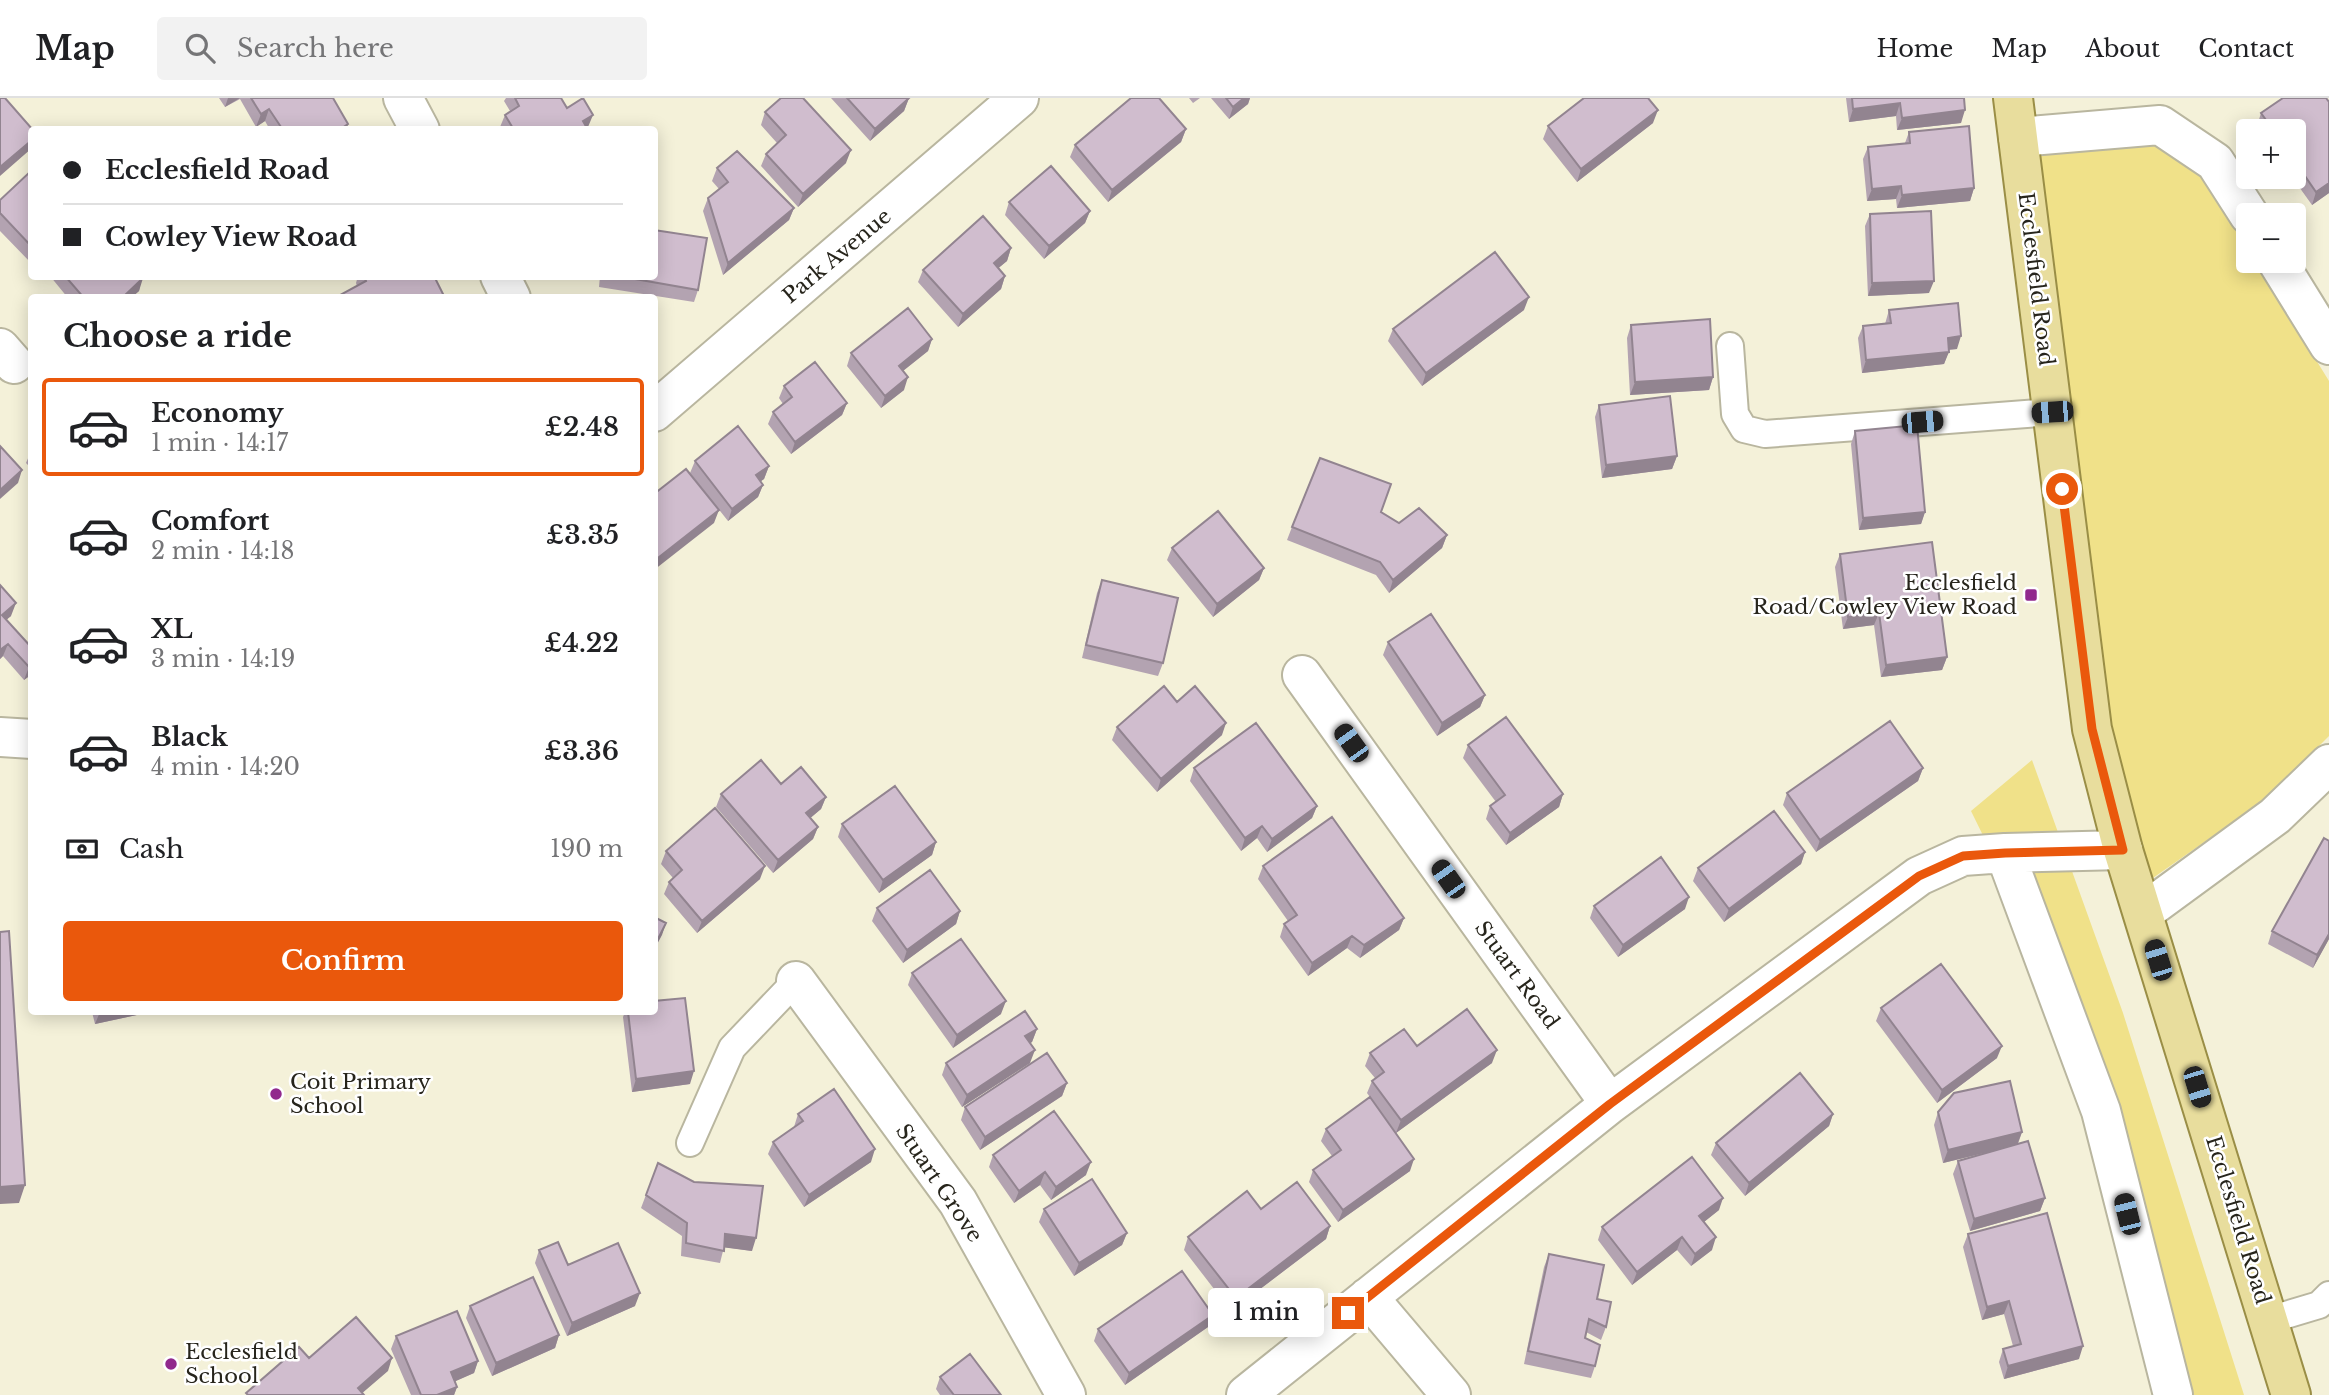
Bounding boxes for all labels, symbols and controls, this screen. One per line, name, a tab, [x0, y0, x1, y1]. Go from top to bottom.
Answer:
search box	[157, 17, 647, 80]
text: Map	[35, 28, 115, 69]
icon: search	[181, 29, 219, 67]
text: Search here	[237, 32, 394, 64]
text: Home	[1877, 34, 1953, 63]
text: Map	[1991, 34, 2047, 63]
text: About	[2085, 34, 2160, 63]
text: Contact	[2198, 34, 2294, 63]
map controls	[2236, 119, 2306, 273]
button: +	[2236, 119, 2306, 189]
text: Ecclesfield Road	[105, 154, 329, 186]
street label: Ecclesfield Road	[2012, 191, 2060, 367]
street label: Park Avenue	[777, 203, 897, 309]
button: −	[2236, 203, 2306, 273]
text: Cowley View Road	[105, 221, 357, 253]
text: Choose a ride	[63, 316, 292, 356]
icon: car	[67, 396, 130, 459]
text: Economy	[151, 397, 284, 429]
car	[2031, 400, 2074, 424]
car	[1901, 410, 1944, 434]
text: £2.48	[544, 411, 619, 443]
text: 1 min · 14:17	[151, 429, 288, 457]
route start	[2046, 473, 2078, 505]
icon: car	[67, 504, 130, 567]
text: Comfort	[151, 505, 269, 537]
text: £3.35	[546, 519, 619, 551]
text: 2 min · 14:18	[151, 537, 294, 565]
place label: Ecclesfield Road/Cowley View Road	[1753, 570, 2017, 620]
marker: Ecclesfield Road/Cowley View Road	[2023, 587, 2039, 603]
icon: car	[67, 612, 130, 675]
text: XL	[151, 613, 193, 645]
text: £4.22	[544, 627, 619, 659]
text: 3 min · 14:19	[151, 645, 295, 673]
icon: car	[67, 720, 130, 783]
car	[1331, 720, 1372, 766]
text: Black	[151, 721, 228, 753]
text: £3.36	[544, 735, 619, 767]
text: 4 min · 14:20	[151, 753, 300, 781]
icon: cash	[63, 830, 101, 868]
text: Cash	[119, 833, 184, 865]
text: 190 m	[550, 835, 623, 863]
car	[1428, 856, 1469, 902]
street label: Stuart Road	[1469, 916, 1565, 1034]
button: Confirm	[63, 921, 623, 1001]
car	[2142, 937, 2175, 983]
car	[2181, 1064, 2214, 1110]
place label: Coit Primary School	[290, 1069, 431, 1119]
marker: Coit Primary School	[268, 1086, 284, 1102]
street label: Stuart Grove	[890, 1119, 988, 1247]
street label: Ecclesfield Road	[2200, 1133, 2276, 1307]
car	[2112, 1191, 2143, 1237]
callout: 1 min	[1208, 1288, 1324, 1338]
route end	[1332, 1297, 1364, 1329]
text: 1 min	[1233, 1298, 1299, 1326]
place label: Ecclesfield School	[185, 1339, 298, 1389]
marker: Ecclesfield School	[163, 1356, 179, 1372]

